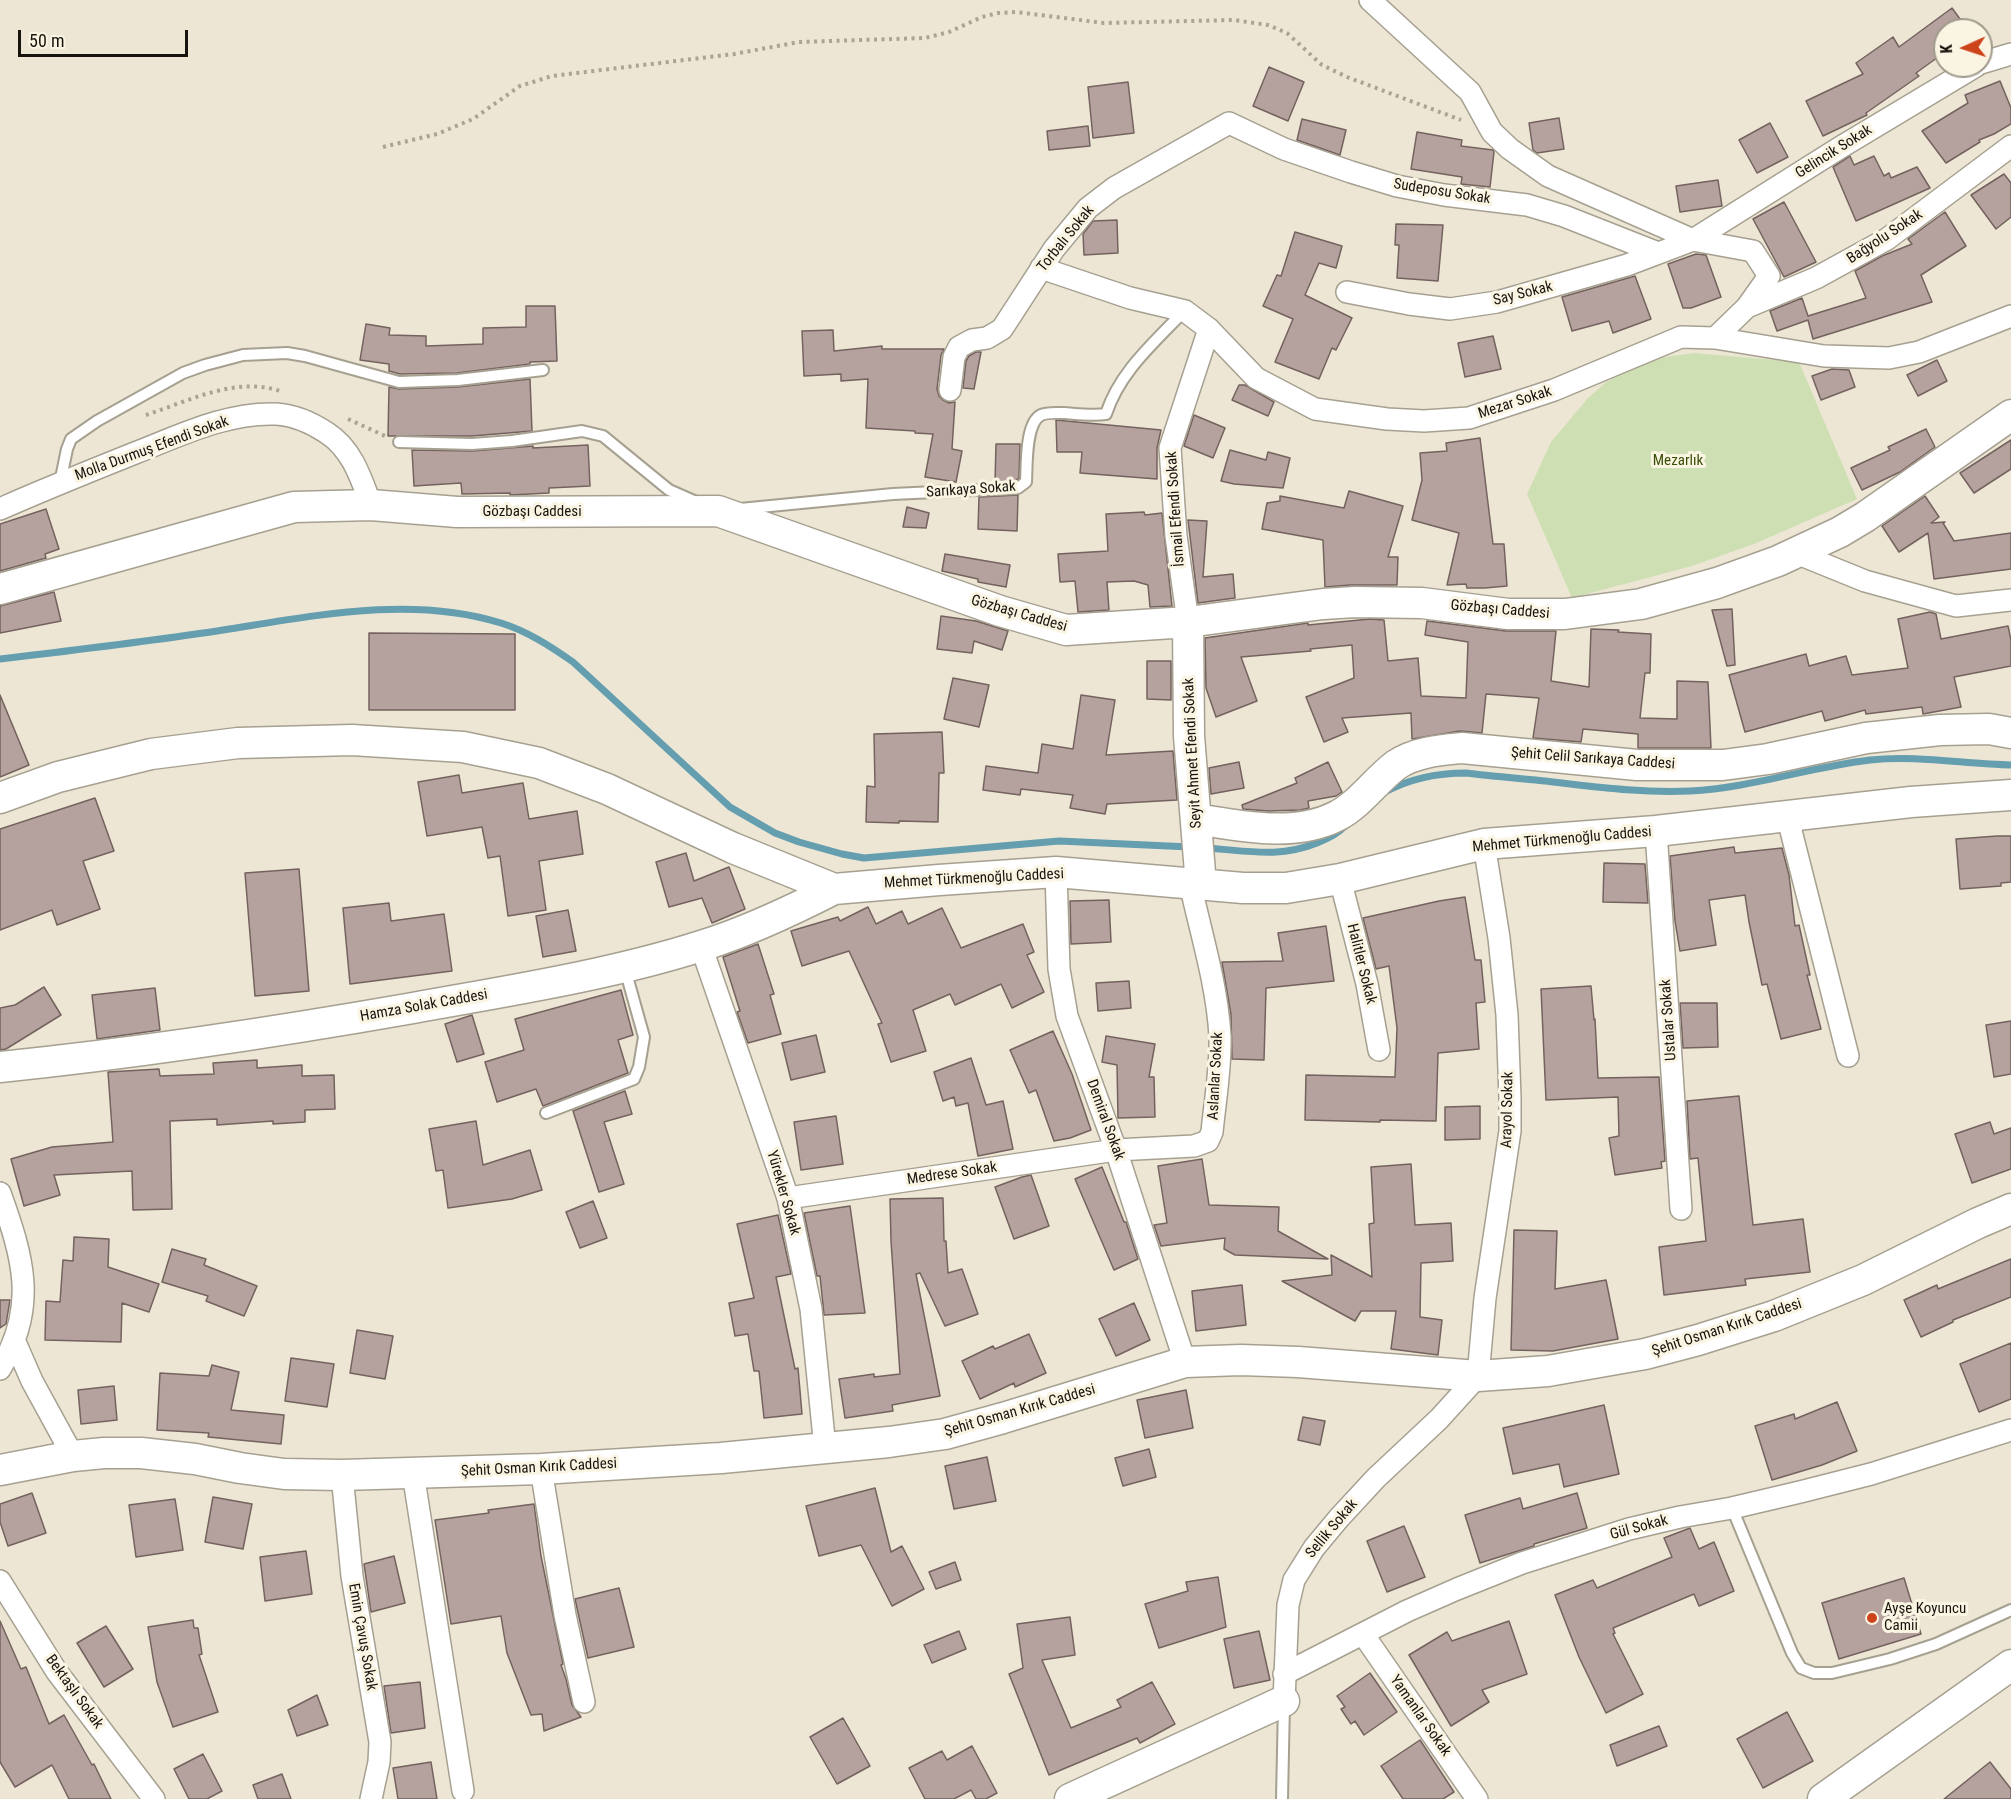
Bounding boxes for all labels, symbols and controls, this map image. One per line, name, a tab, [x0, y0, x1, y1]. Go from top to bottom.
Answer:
scale bar	[21, 18, 190, 56]
north arrow	[1933, 18, 1993, 78]
text: 50 m	[29, 30, 64, 51]
text: K	[1937, 44, 1956, 54]
street label: Gelincik Sokak	[1792, 121, 1876, 183]
street label: Sudeposu Sokak	[1392, 175, 1492, 209]
street label: Torbalı Sokak	[1034, 202, 1098, 276]
street label: Bağyolu Sokak	[1844, 206, 1926, 268]
street label: Say Sokak	[1491, 278, 1555, 310]
street label: Mezar Sokak	[1476, 383, 1554, 423]
street label: Molla Durmuş Efendi Sokak	[73, 413, 231, 485]
street label: İsmail Efendi Sokak	[1163, 451, 1189, 567]
park label: Mezarlık	[1653, 452, 1703, 470]
street label: Sarıkaya Sokak	[926, 478, 1016, 502]
street label: Gözbaşı Caddesi	[482, 503, 582, 521]
street label: Gözbaşı Caddesi	[969, 592, 1069, 636]
street label: Gözbaşı Caddesi	[1450, 597, 1550, 623]
street label: Seyit Ahmet Efendi Sokak	[1180, 677, 1206, 829]
street label: Şehit Celil Sarıkaya Caddesi	[1510, 744, 1676, 774]
street label: Mehmet Türkmenoğlu Caddesi	[1472, 823, 1652, 857]
street label: Mehmet Türkmenoğlu Caddesi	[884, 865, 1064, 893]
street label: Halitler Sokak	[1342, 922, 1380, 1006]
street label: Ustalar Sokak	[1657, 979, 1681, 1061]
street label: Hamza Solak Caddesi	[359, 986, 489, 1026]
street label: Aslanlar Sokak	[1205, 1032, 1227, 1120]
street label: Arayol Sokak	[1498, 1072, 1518, 1148]
street label: Demiral Sokak	[1082, 1077, 1128, 1163]
street label: Yürekler Sokak	[762, 1148, 804, 1238]
street label: Medrese Sokak	[906, 1159, 998, 1189]
street label: Şehit Osman Kırık Caddesi	[1650, 1295, 1804, 1361]
street label: Şehit Osman Kırık Caddesi	[942, 1381, 1098, 1441]
street label: Şehit Osman Kırık Caddesi	[460, 1455, 618, 1481]
street label: Sellik Sokak	[1302, 1496, 1362, 1562]
street label: Gül Sokak	[1608, 1512, 1670, 1544]
street label: Emin Çavuş Sokak	[344, 1582, 380, 1692]
place label: Ayşe Koyuncu Camii	[1884, 1600, 1966, 1635]
marker: Ayşe Koyuncu Camii	[1865, 1611, 1879, 1625]
street label: Bektaşlı Sokak	[41, 1652, 107, 1732]
street label: Yamanlar Sokak	[1385, 1672, 1455, 1760]

